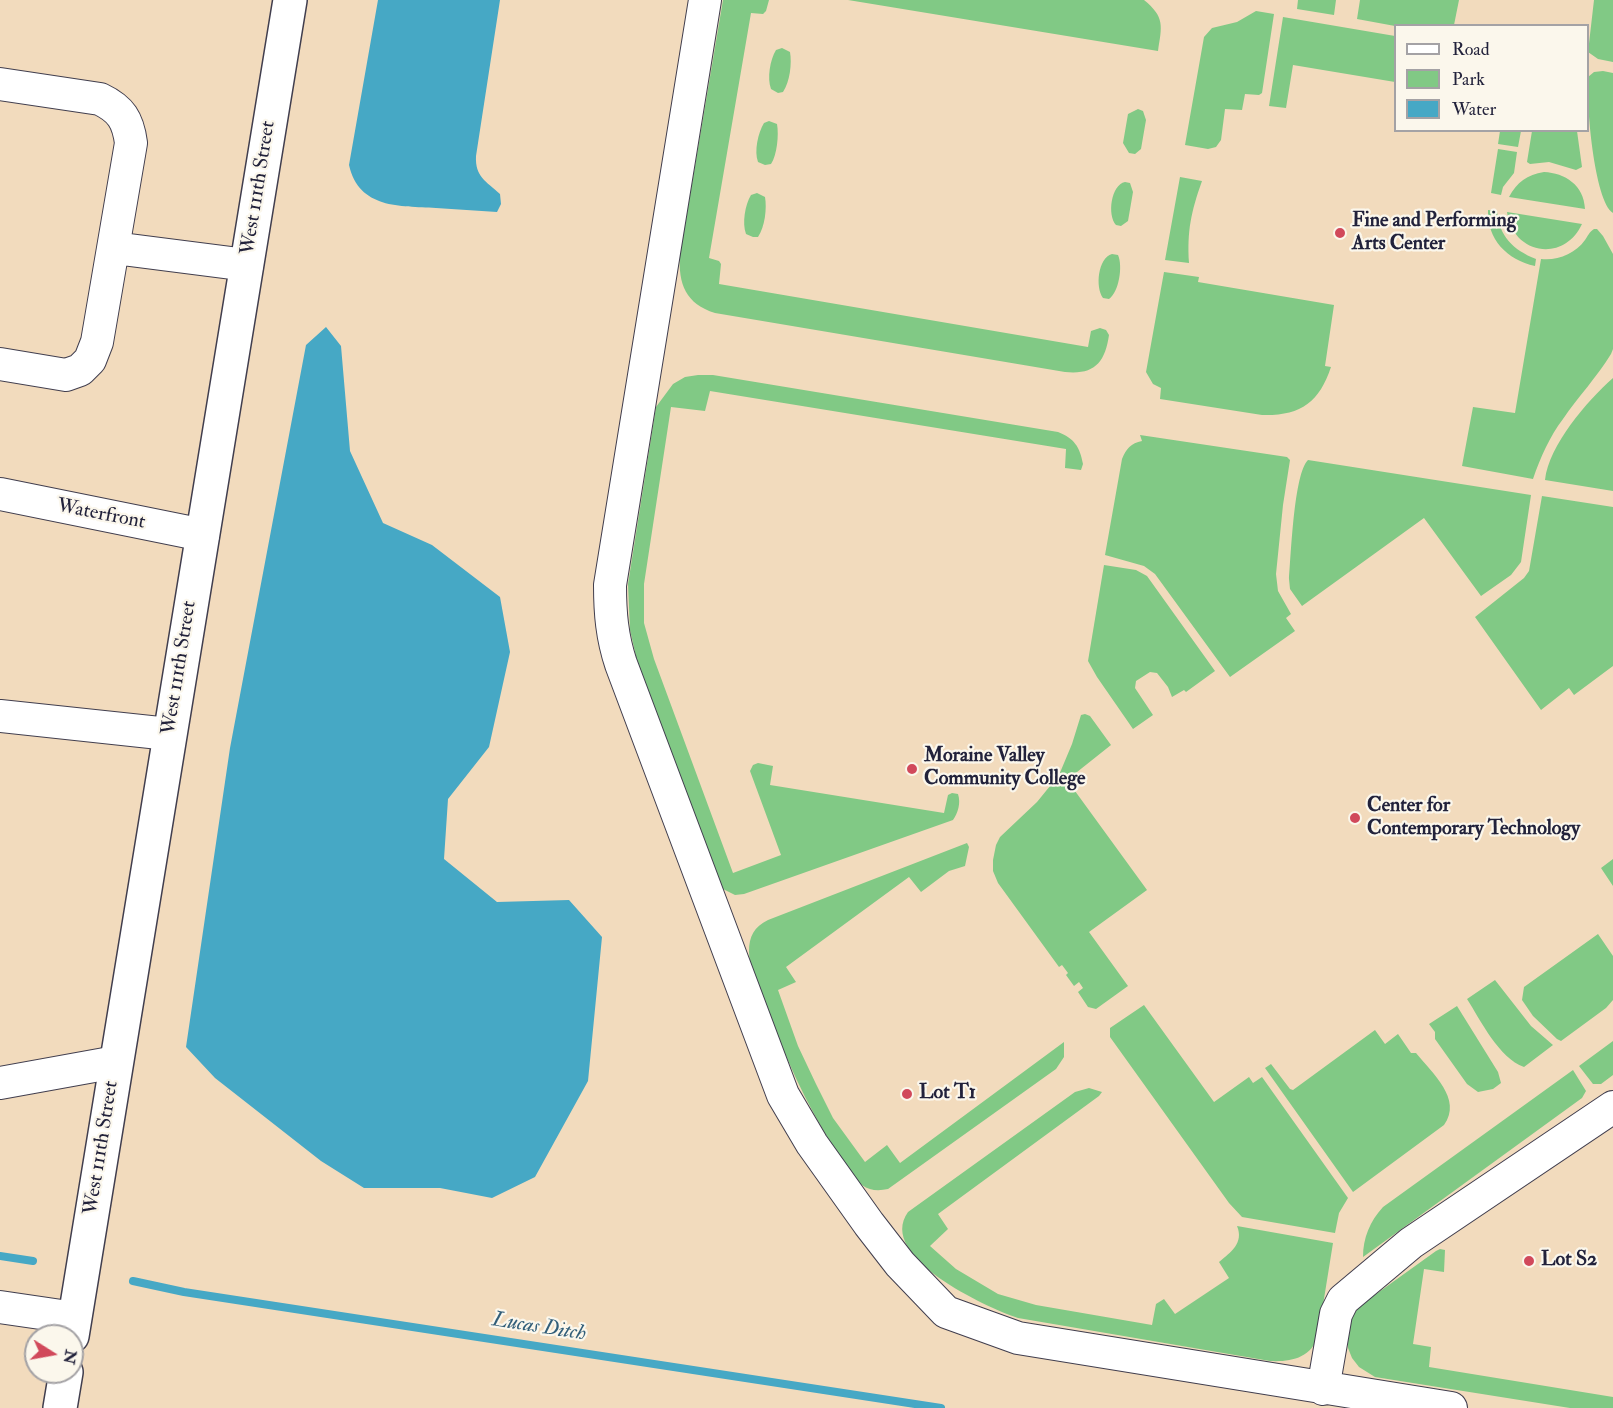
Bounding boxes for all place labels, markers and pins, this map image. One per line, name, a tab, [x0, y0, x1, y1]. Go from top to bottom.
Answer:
place label: Fine and Performing Arts Center	[1352, 210, 1517, 257]
marker: Fine and Performing Arts Center	[1333, 226, 1347, 240]
place label: Moraine Valley Community College	[924, 745, 1085, 792]
marker: Moraine Valley Community College	[905, 762, 919, 776]
place label: Center for Contemporary Technology	[1367, 795, 1580, 842]
marker: Center for Contemporary Technology	[1348, 811, 1362, 825]
place label: Lot T1	[919, 1082, 976, 1106]
marker: Lot T1	[900, 1087, 914, 1101]
place label: Lot S2	[1541, 1249, 1597, 1273]
marker: Lot S2	[1522, 1254, 1536, 1268]

